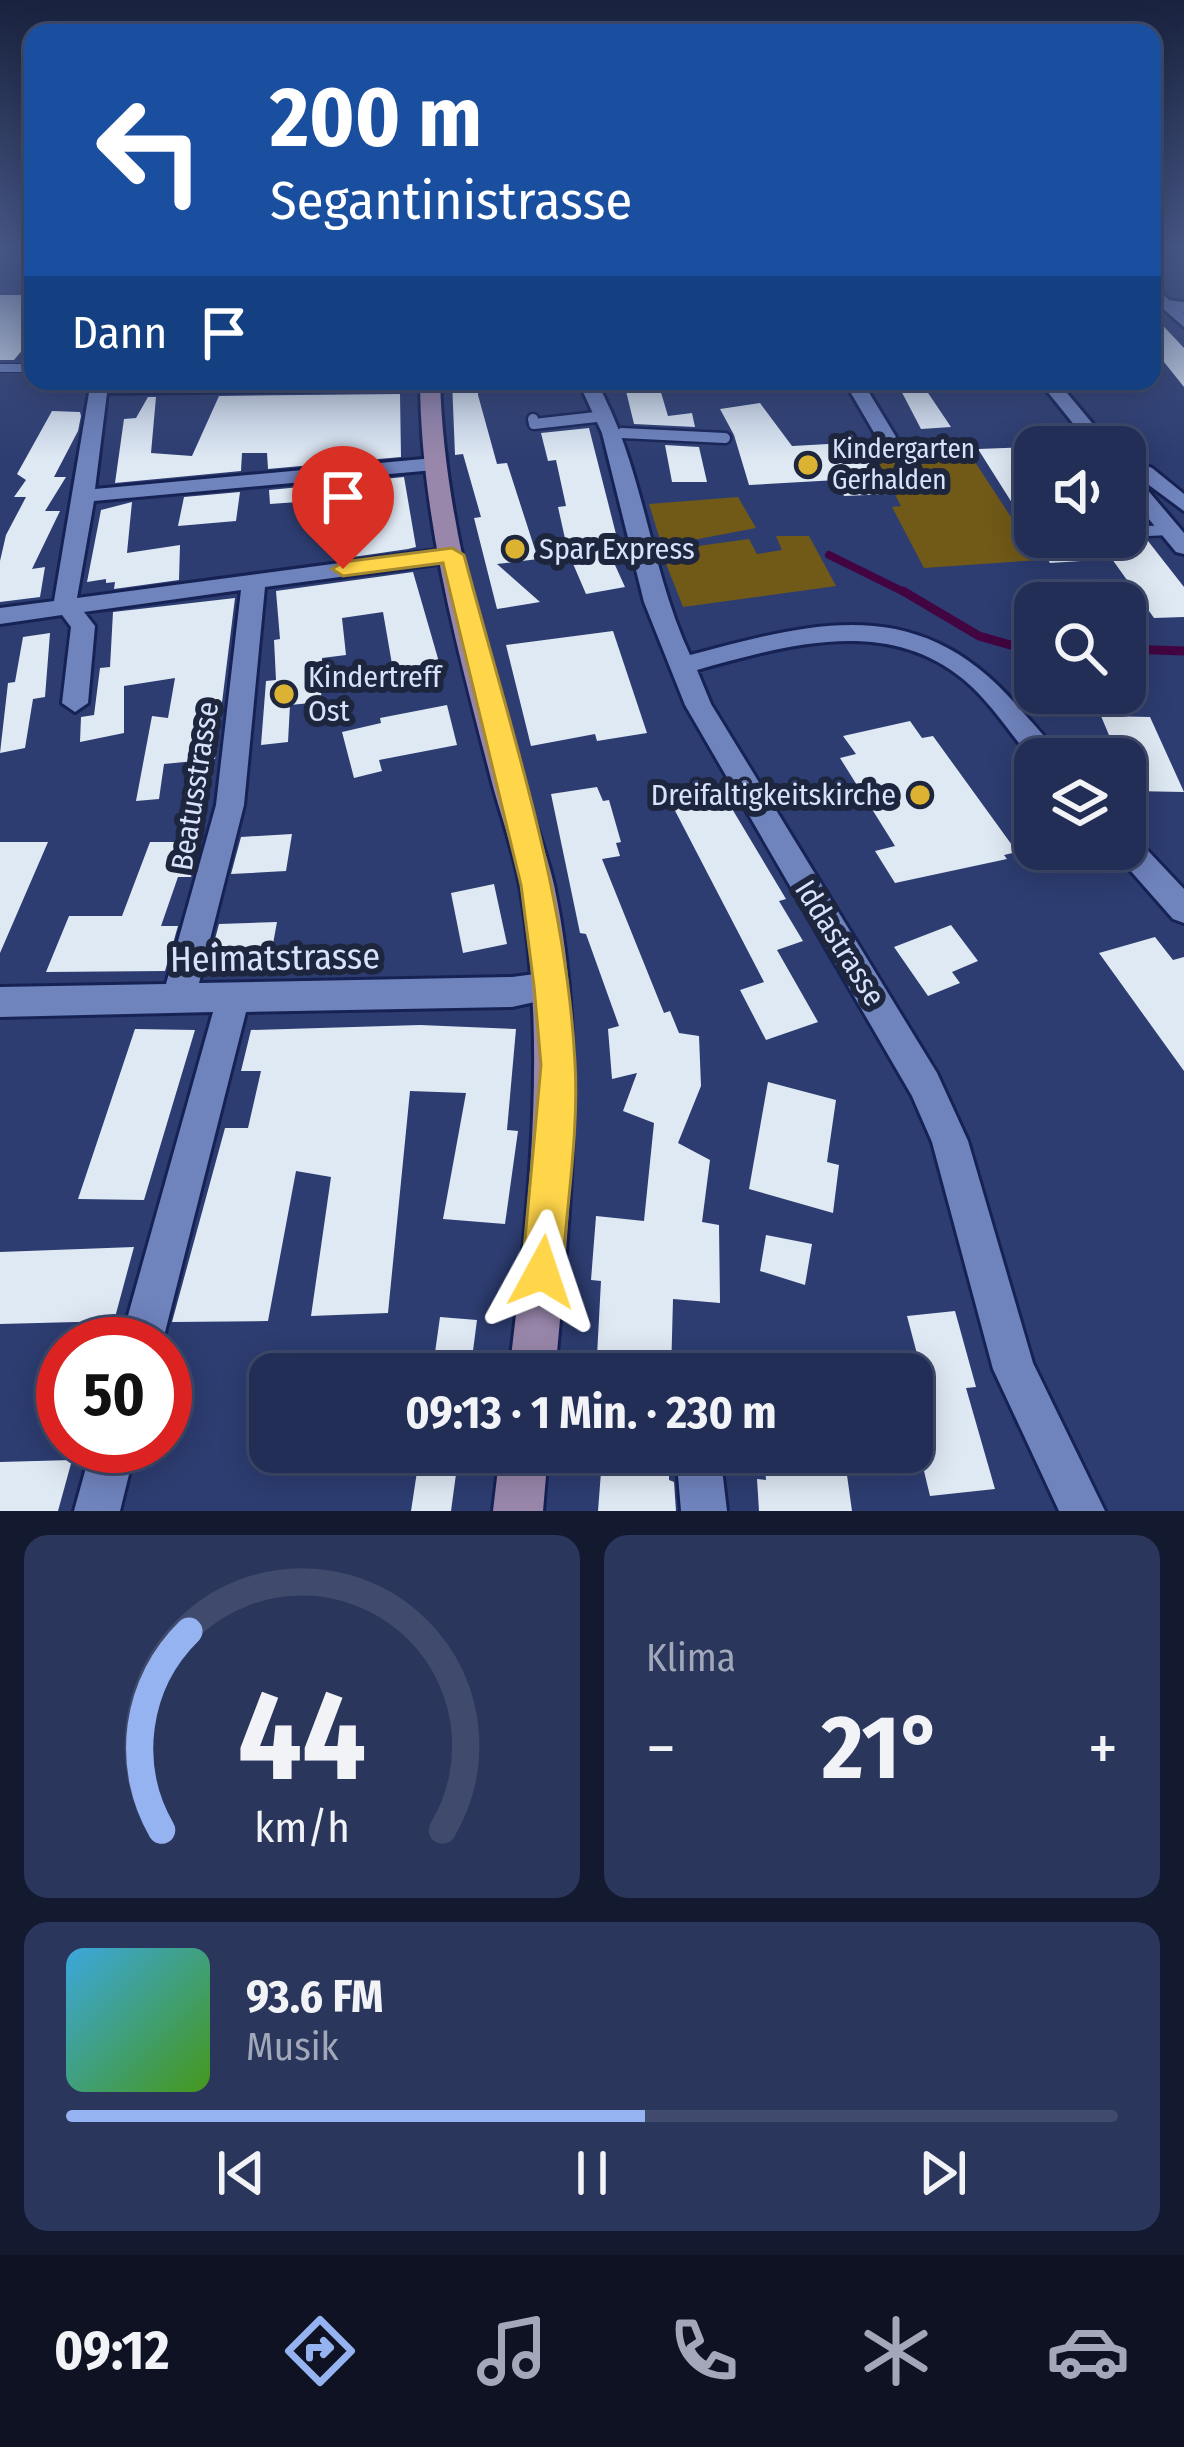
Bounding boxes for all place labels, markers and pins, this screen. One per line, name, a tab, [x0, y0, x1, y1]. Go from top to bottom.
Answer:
place label: Kindergarten Gerhalden	[832, 433, 975, 496]
pin	[292, 446, 394, 569]
marker: Kindergarten Gerhalden	[795, 452, 821, 478]
place label: Spar Express	[539, 531, 695, 567]
marker: Spar Express	[502, 536, 528, 562]
place label: Kindertreff Ost	[308, 659, 443, 729]
marker: Kindertreff Ost	[271, 681, 297, 707]
place label: Dreifaltigkeitskirche	[651, 777, 896, 813]
marker: Dreifaltigkeitskirche	[907, 782, 933, 808]

